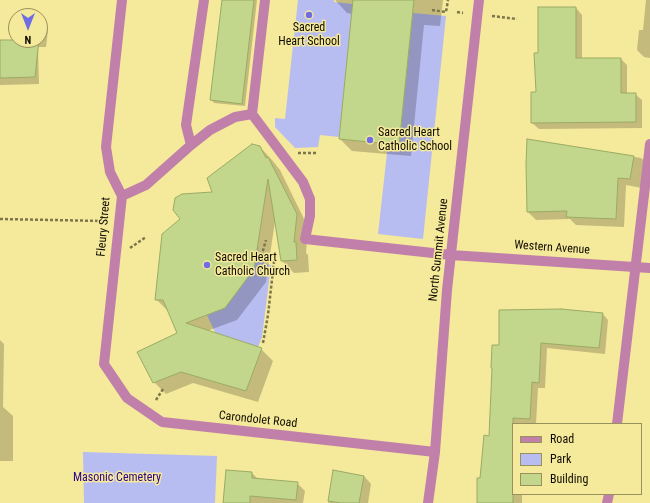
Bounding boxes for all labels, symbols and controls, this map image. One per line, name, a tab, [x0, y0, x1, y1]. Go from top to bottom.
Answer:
north arrow	[8, 8, 48, 48]
marker: Sacred Heart School	[304, 10, 314, 20]
place label: Sacred Heart School	[278, 21, 340, 49]
text: N	[25, 33, 31, 46]
place label: Sacred Heart Catholic School	[378, 126, 452, 154]
marker: Sacred Heart Catholic School	[365, 135, 375, 145]
street label: Fleury Street	[94, 197, 114, 257]
street label: North Summit Avenue	[426, 198, 452, 302]
street label: Western Avenue	[514, 238, 590, 258]
place label: Sacred Heart Catholic Church	[215, 251, 290, 279]
marker: Sacred Heart Catholic Church	[202, 260, 212, 270]
street label: Carondolet Road	[218, 409, 298, 431]
legend	[512, 423, 642, 495]
text: Road	[550, 432, 574, 446]
text: Park	[550, 452, 571, 466]
park label: Masonic Cemetery	[73, 471, 161, 485]
text: Building	[550, 472, 588, 486]

